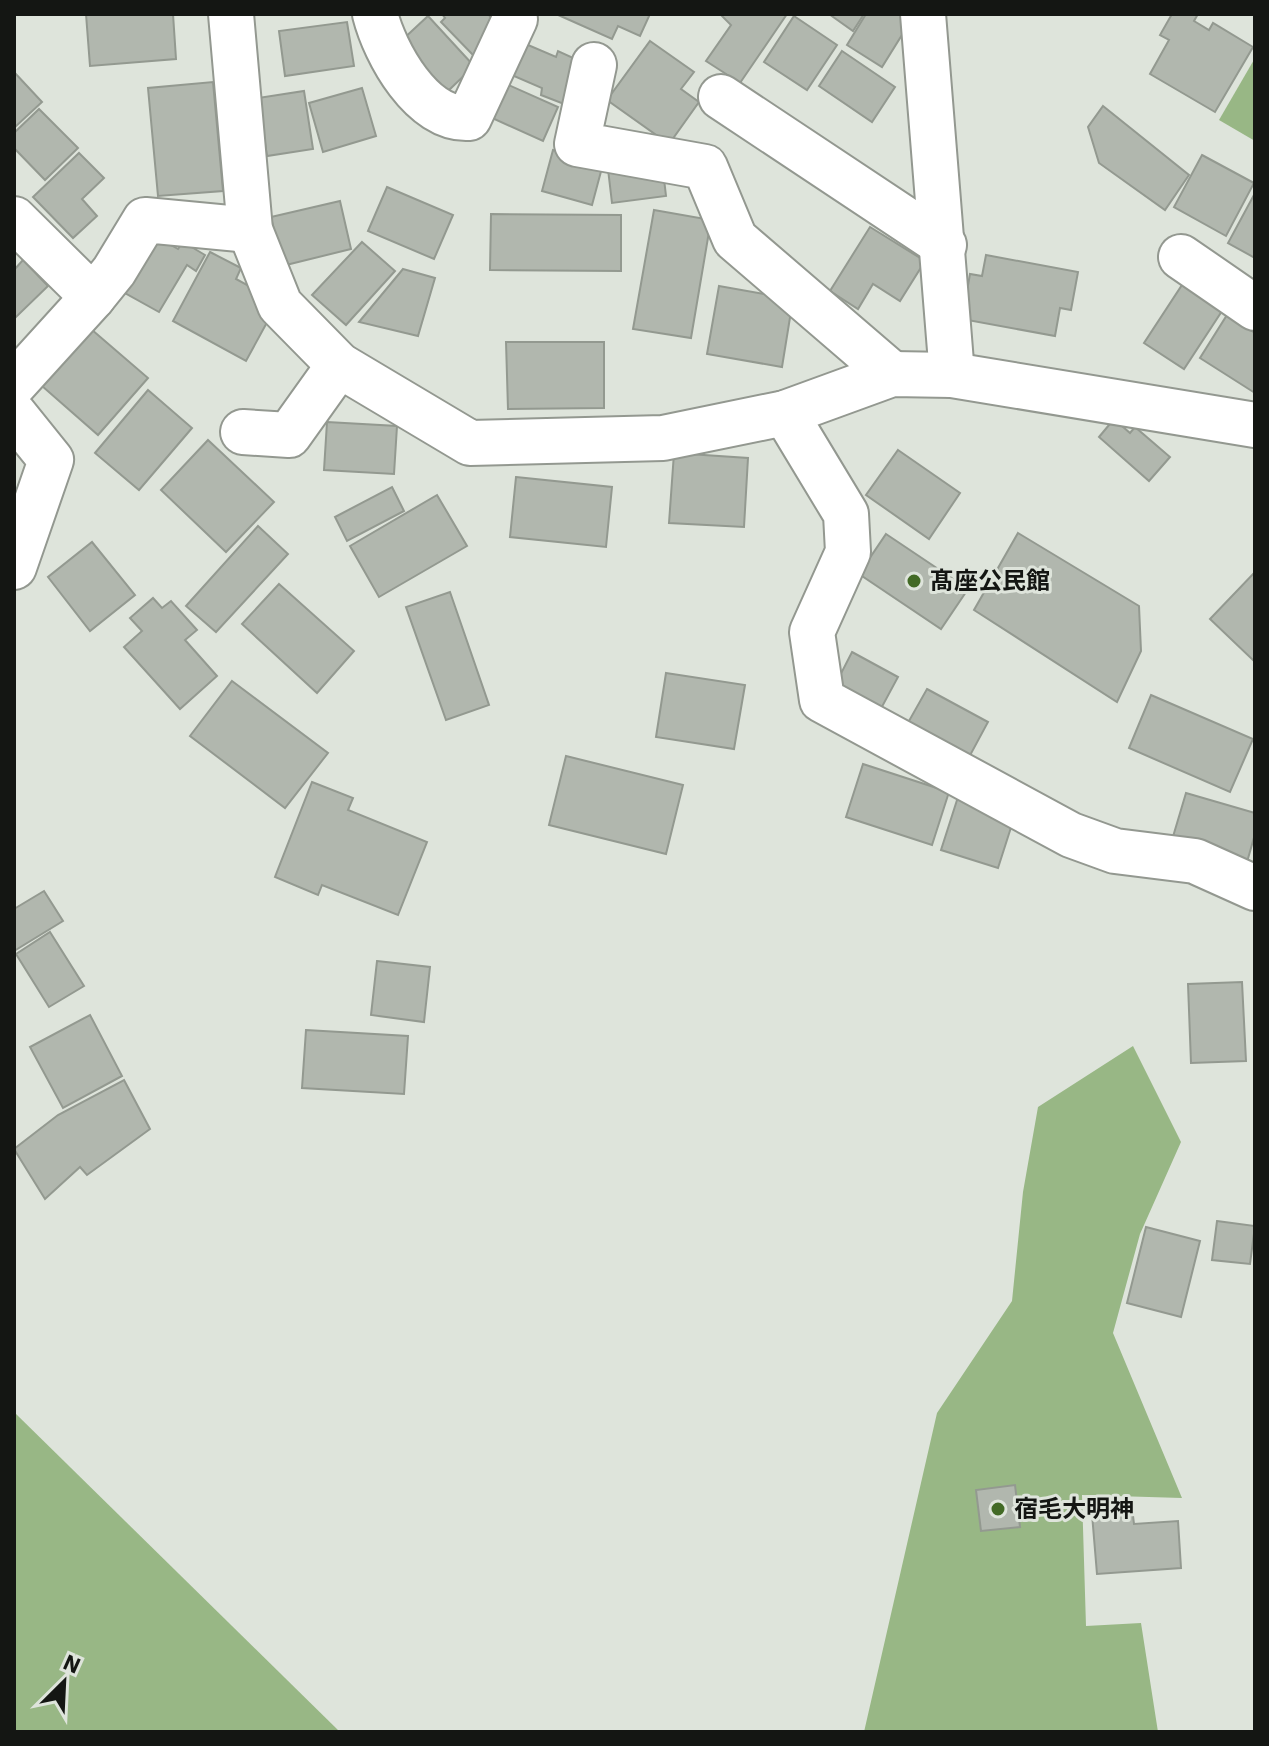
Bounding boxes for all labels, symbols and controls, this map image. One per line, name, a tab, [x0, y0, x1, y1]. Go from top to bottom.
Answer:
place label: 髙座公民館	[930, 564, 1050, 596]
marker: 髙座公民館	[905, 572, 923, 590]
place label: 宿毛大明神	[1014, 1492, 1134, 1524]
marker: 宿毛大明神	[989, 1500, 1007, 1518]
north arrow	[24, 1642, 104, 1722]
text: N	[59, 1647, 86, 1680]

